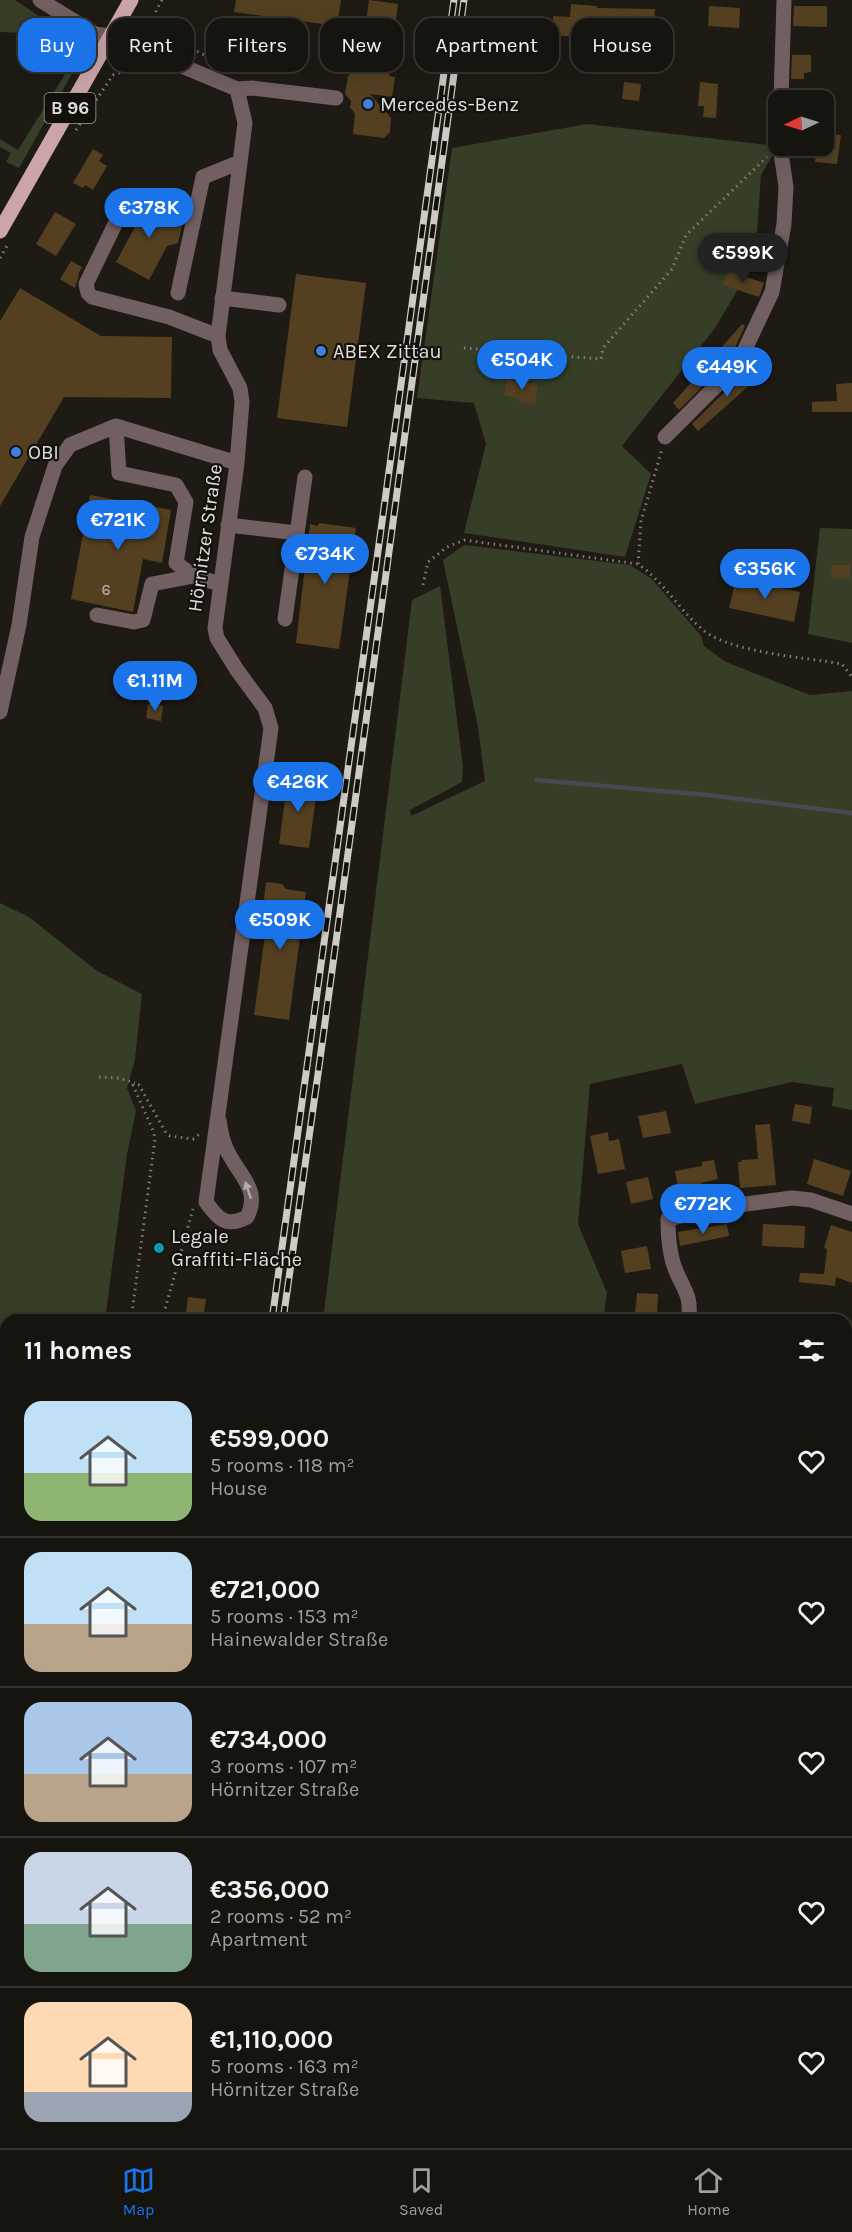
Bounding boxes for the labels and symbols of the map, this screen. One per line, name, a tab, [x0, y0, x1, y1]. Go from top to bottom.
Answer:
north arrow	[768, 90, 834, 156]
road number: B 96	[44, 93, 96, 123]
place label: Mercedes-Benz	[380, 93, 519, 116]
marker: Mercedes-Benz	[361, 97, 375, 111]
pin: €378K	[107, 188, 191, 239]
pin: €599K	[701, 233, 785, 284]
place label: ABEX Zittau	[333, 340, 442, 363]
pin: €504K	[480, 340, 564, 391]
marker: ABEX Zittau	[314, 344, 328, 358]
pin: €449K	[685, 347, 769, 398]
place label: OBI	[28, 441, 59, 464]
marker: OBI	[9, 445, 23, 459]
street label: Hörnitzer Straße	[183, 463, 227, 613]
pin: €721K	[76, 500, 160, 551]
pin: €734K	[283, 534, 367, 585]
pin: €356K	[723, 549, 807, 600]
house number: 6	[101, 580, 111, 599]
pin: €1.11M	[106, 661, 204, 712]
pin: €426K	[256, 762, 340, 813]
pin: €509K	[238, 900, 322, 951]
one-way arrow	[243, 1181, 253, 1199]
pin: €772K	[661, 1184, 745, 1235]
place label: Legale Graffiti-Fläche	[171, 1225, 302, 1271]
marker: Legale Graffiti-Fläche	[152, 1241, 166, 1255]

